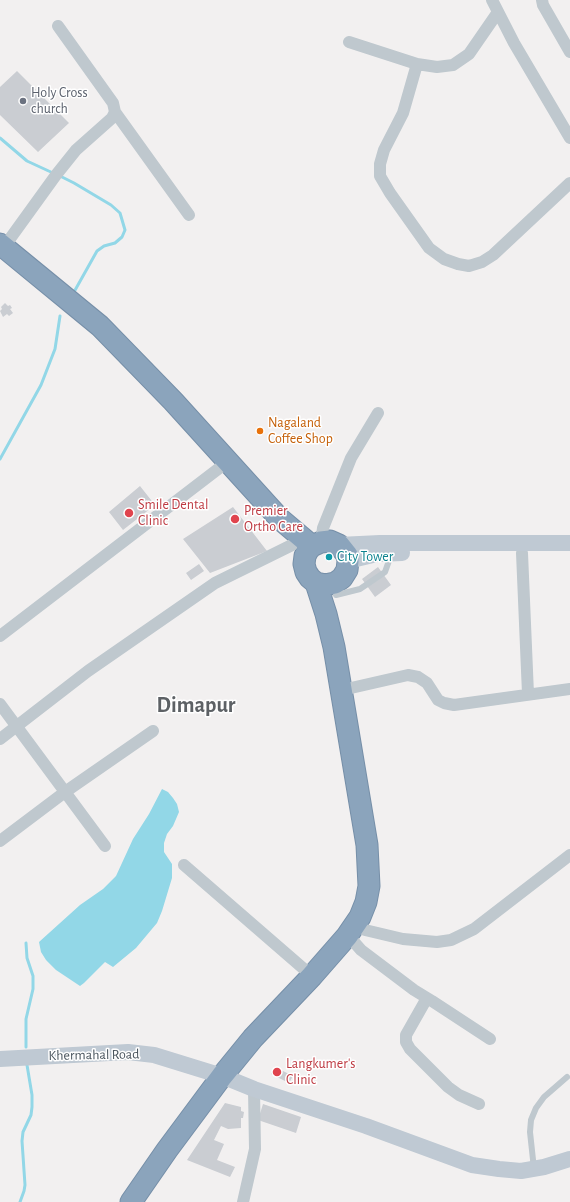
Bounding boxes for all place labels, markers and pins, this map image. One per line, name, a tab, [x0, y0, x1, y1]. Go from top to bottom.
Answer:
place label: Holy Cross church	[31, 85, 88, 118]
marker: Holy Cross church	[18, 96, 28, 106]
place label: Nagaland Coffee Shop	[268, 415, 333, 448]
marker: Nagaland Coffee Shop	[255, 426, 265, 436]
place label: Smile Dental Clinic	[138, 497, 208, 530]
place label: Premier Ortho Care	[244, 503, 303, 536]
marker: Smile Dental Clinic	[123, 507, 135, 519]
marker: Premier Ortho Care	[229, 513, 241, 525]
place label: City Tower	[337, 549, 393, 565]
marker: City Tower	[324, 552, 334, 562]
place label: Langkumer's Clinic	[286, 1056, 356, 1088]
marker: Langkumer's Clinic	[271, 1066, 283, 1078]

